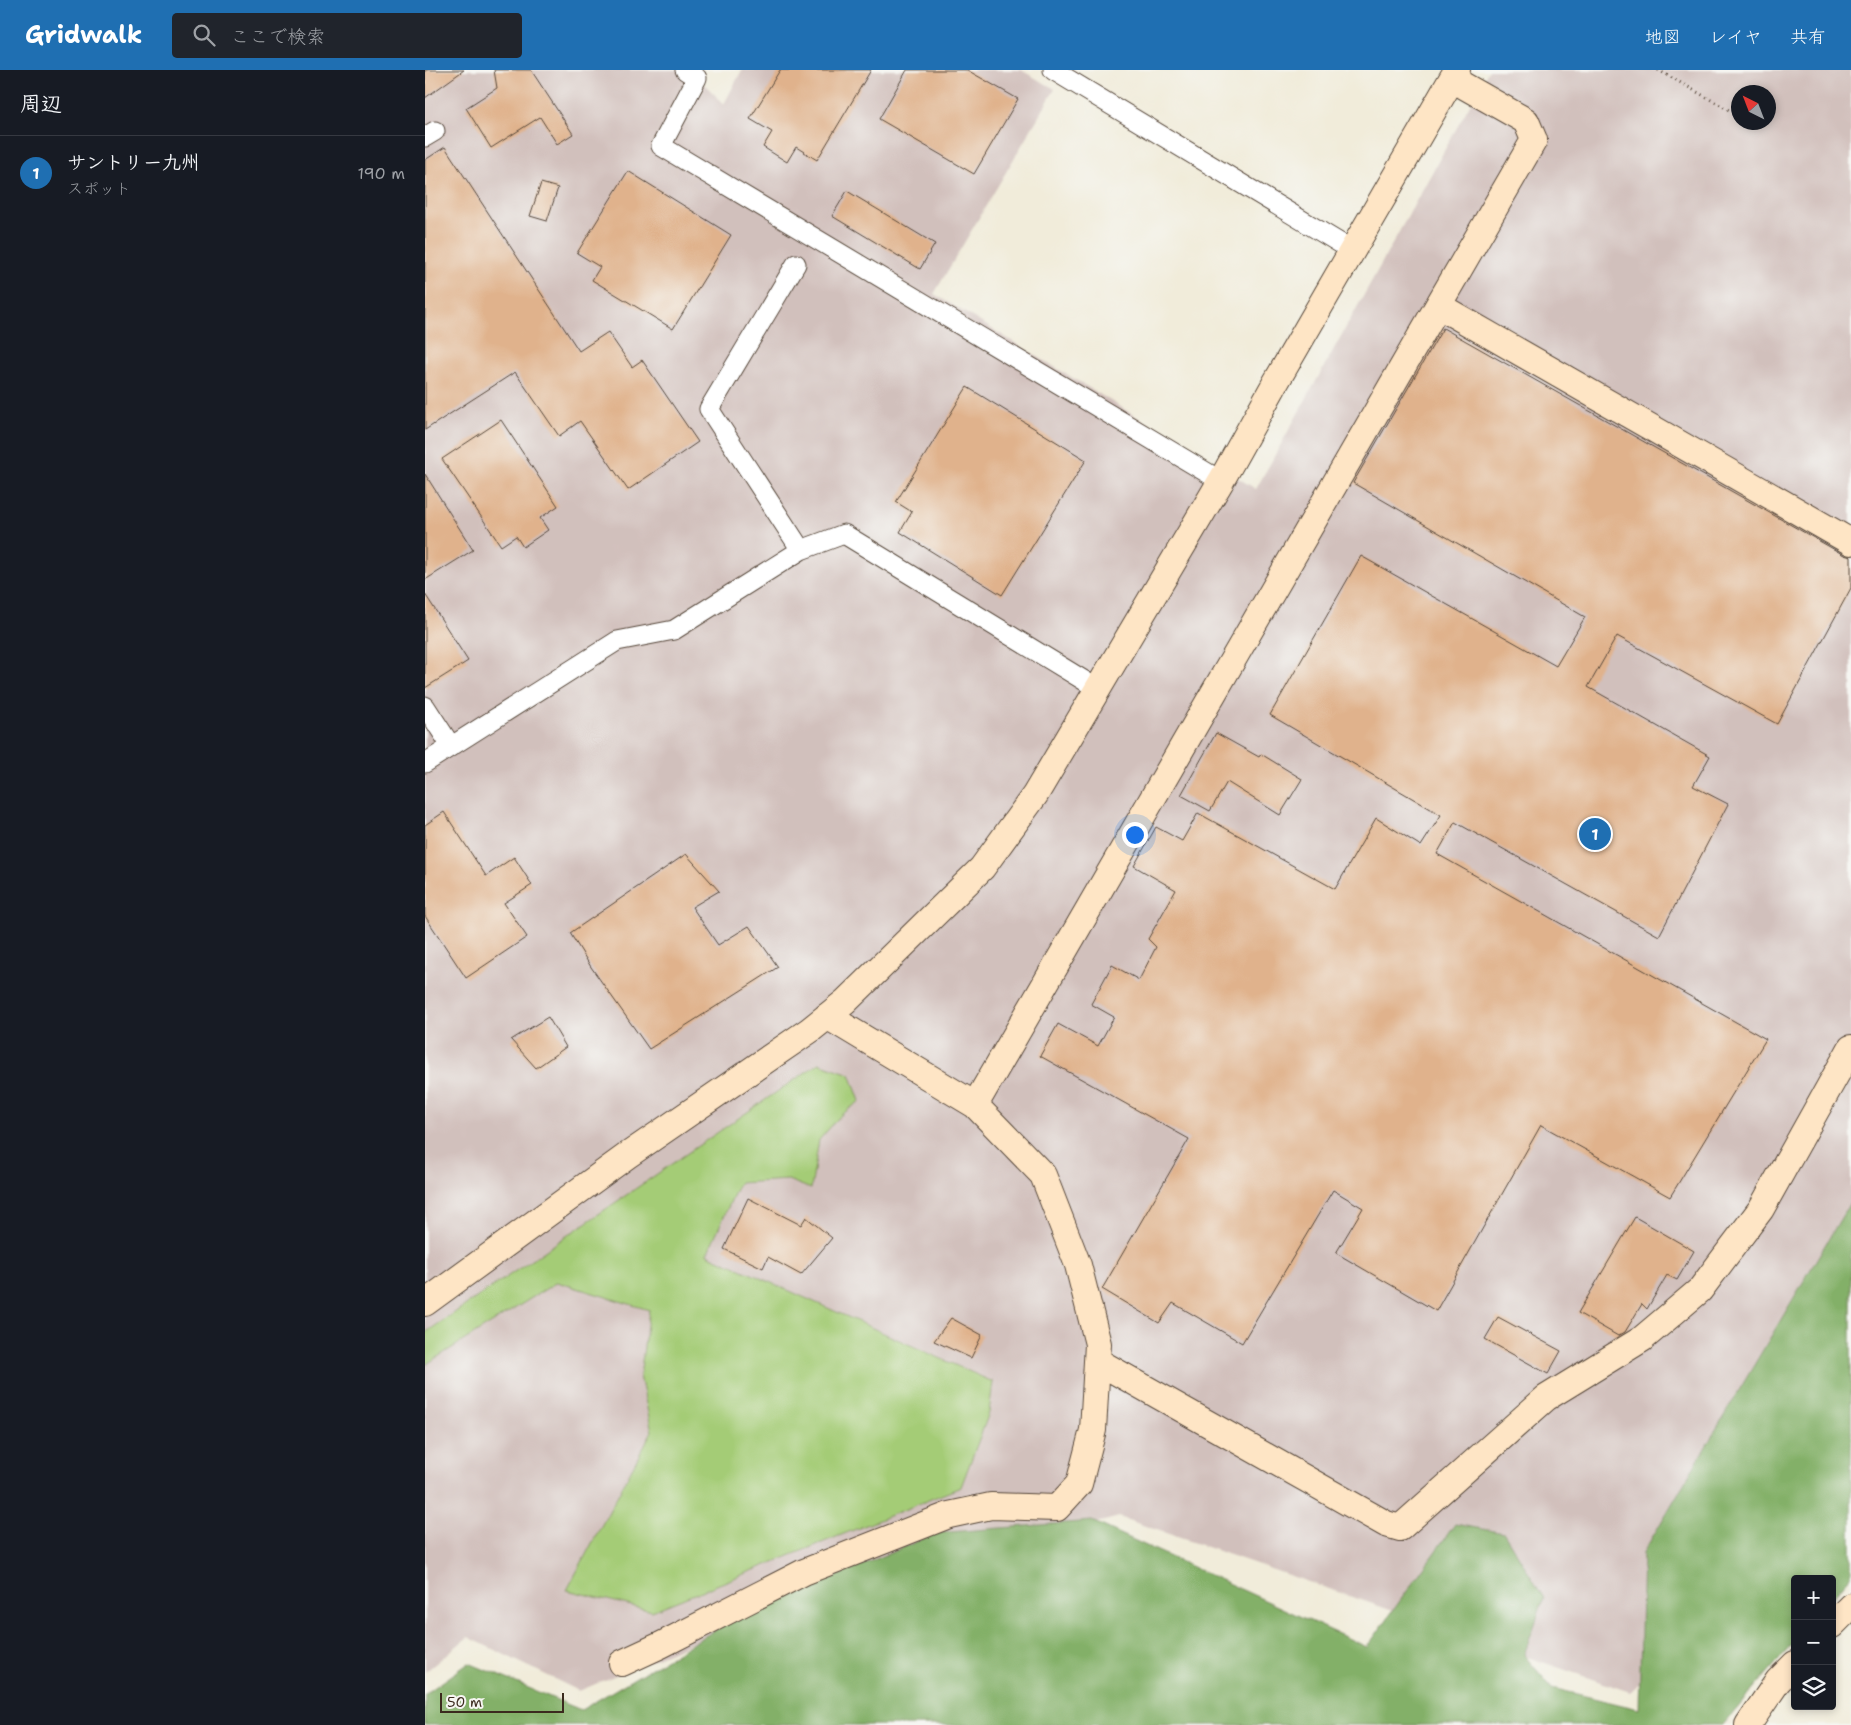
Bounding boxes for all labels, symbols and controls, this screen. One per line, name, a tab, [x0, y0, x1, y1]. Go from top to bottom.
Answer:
search box	[172, 13, 522, 58]
text: Gridwalk	[25, 19, 142, 51]
icon: search	[190, 21, 218, 49]
text: ここで検索	[230, 24, 325, 49]
text: 地図	[1645, 25, 1681, 49]
text: レイヤ	[1709, 25, 1762, 49]
text: 共有	[1790, 25, 1826, 49]
north arrow	[1731, 85, 1776, 130]
text: 周辺	[20, 90, 62, 118]
text: サントリー九州	[67, 150, 200, 175]
text: 1	[32, 163, 40, 184]
text: 190 m	[358, 163, 405, 184]
text: スポット	[67, 178, 131, 199]
pin: 1	[1579, 815, 1611, 853]
your location	[1122, 822, 1148, 848]
map controls	[1791, 1575, 1836, 1710]
button: +	[1791, 1575, 1836, 1620]
button: −	[1791, 1620, 1836, 1665]
button: layers	[1791, 1665, 1836, 1710]
scale bar	[440, 1690, 564, 1713]
text: 50 m	[447, 1693, 482, 1711]

